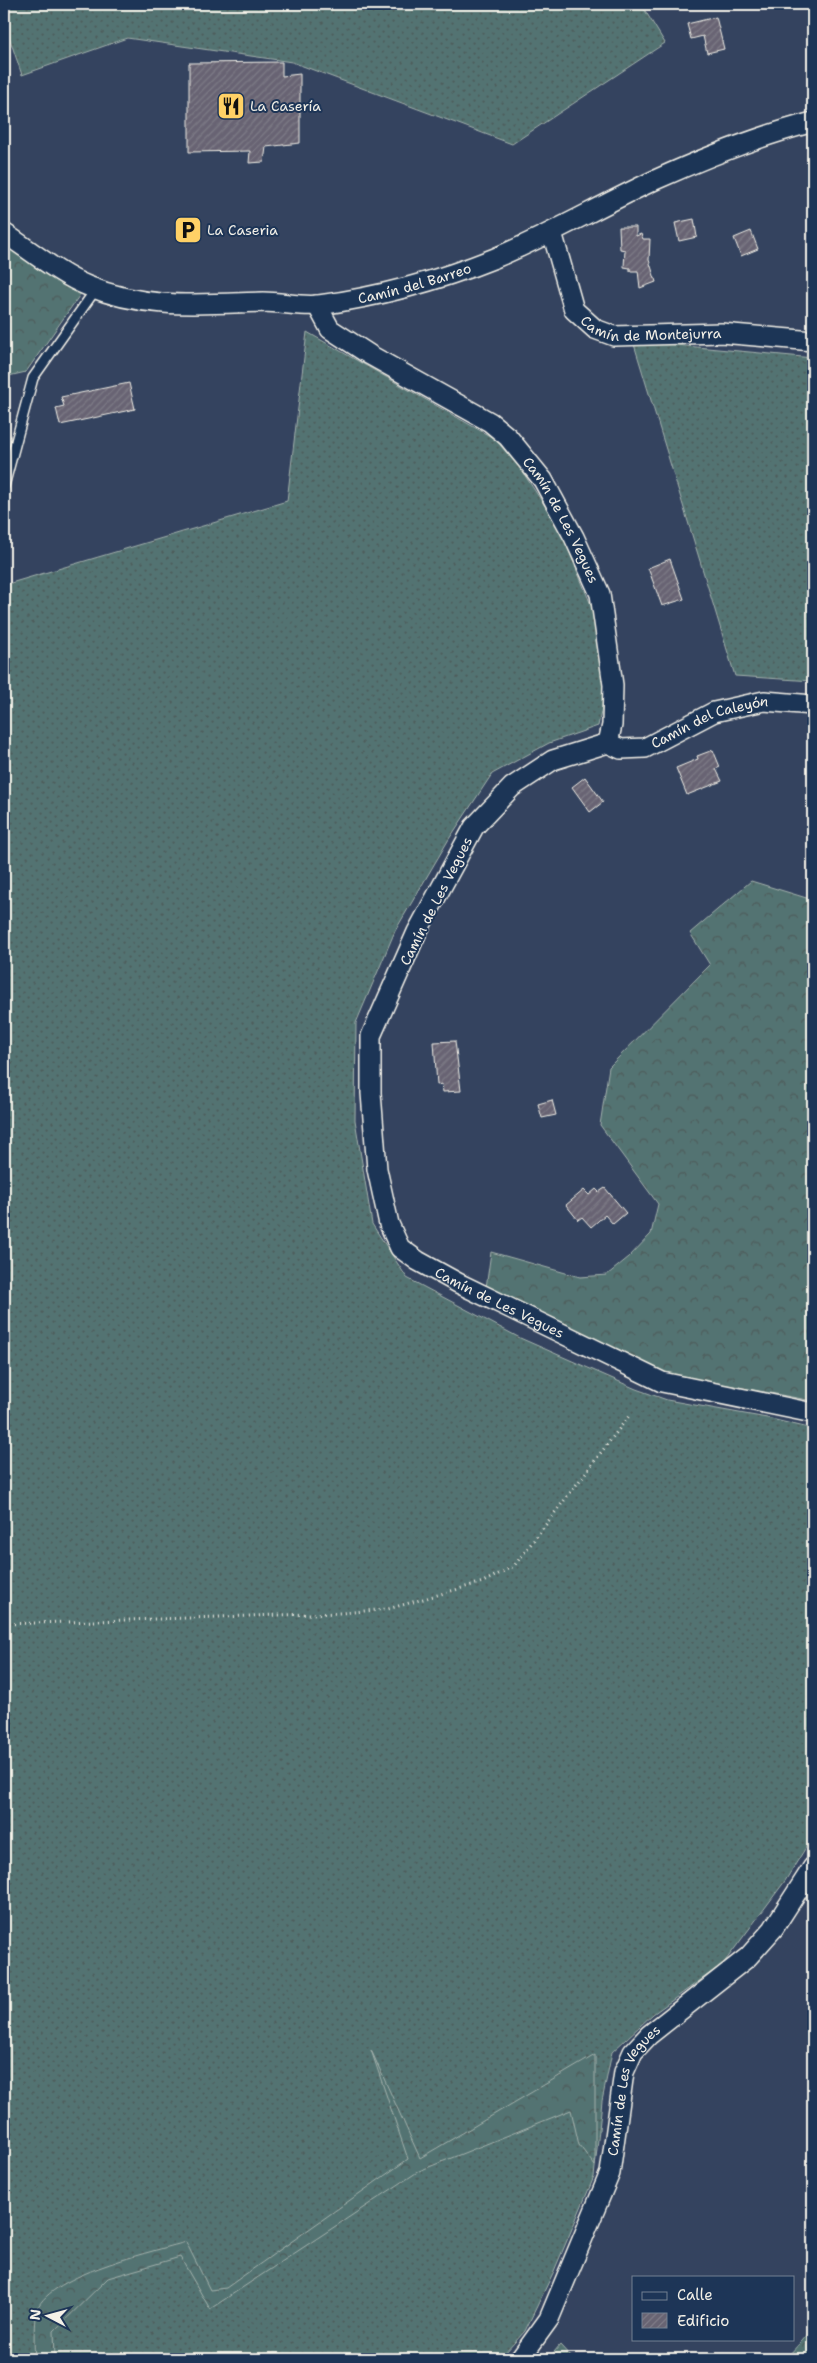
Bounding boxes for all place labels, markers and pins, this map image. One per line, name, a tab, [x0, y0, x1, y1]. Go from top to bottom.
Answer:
restaurant icon: La Casería	[216, 91, 246, 121]
place label: La Casería	[250, 97, 321, 115]
parking icon: La Caseria	[173, 215, 203, 245]
place label: La Caseria	[207, 221, 278, 239]

